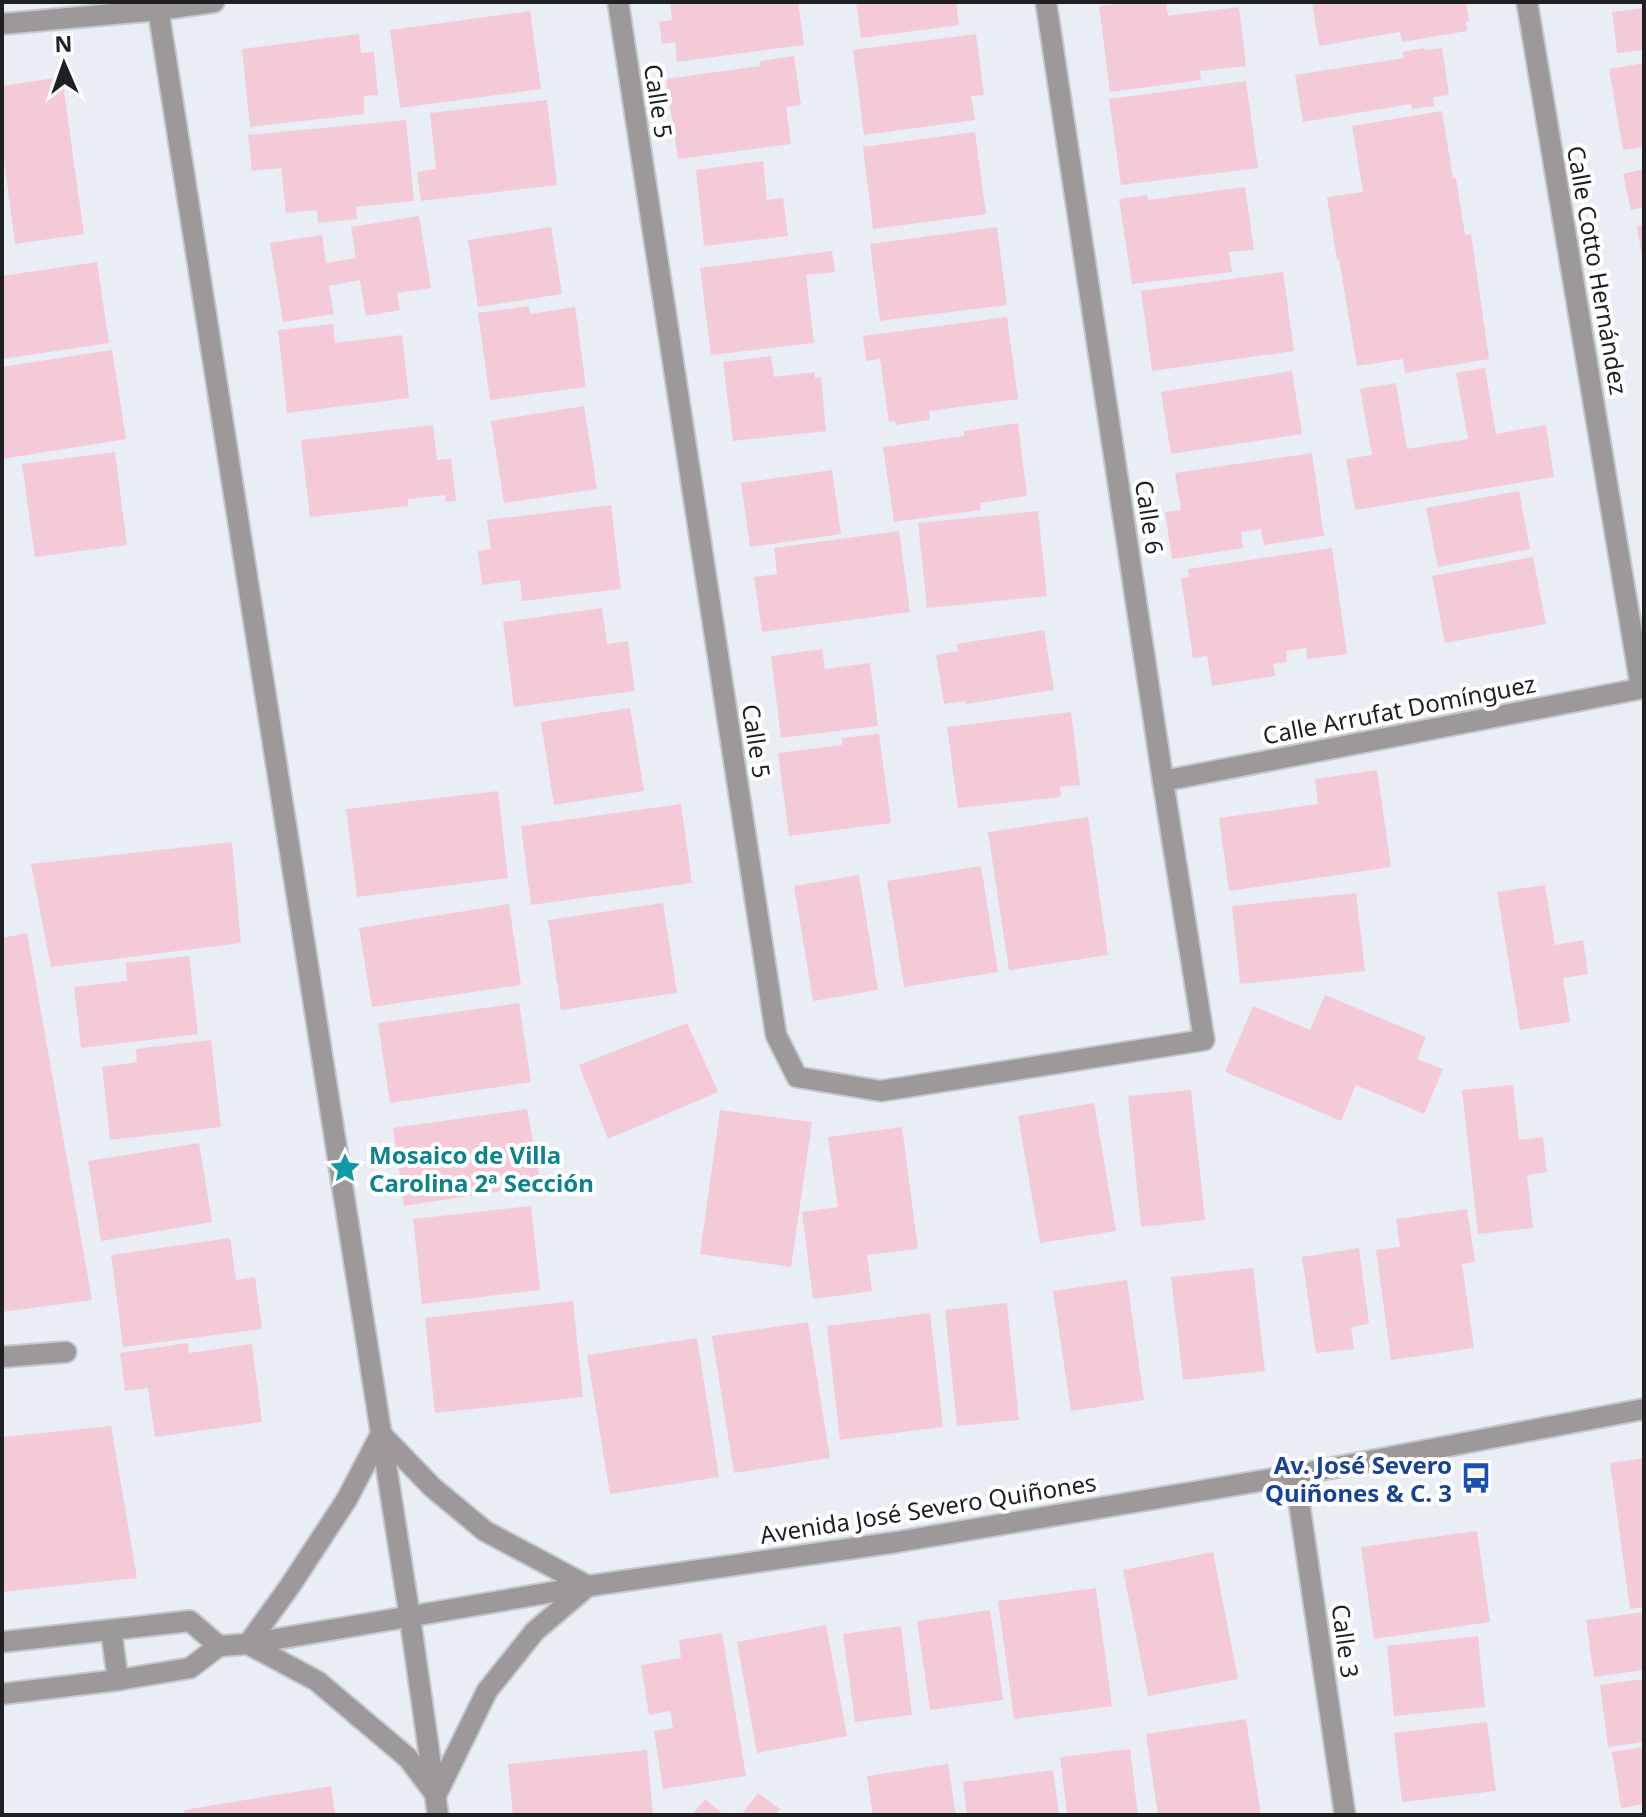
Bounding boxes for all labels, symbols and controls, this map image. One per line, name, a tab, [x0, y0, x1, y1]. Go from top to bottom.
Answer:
north arrow	[24, 24, 104, 104]
text: N	[54, 28, 73, 58]
street label: Calle 5	[637, 62, 681, 140]
street label: Calle Cotto Hernández	[1560, 143, 1636, 397]
street label: Calle 6	[1128, 478, 1172, 556]
street label: Calle Arrufat Domínguez	[1260, 666, 1538, 752]
street label: Calle 5	[735, 702, 779, 780]
place label: Mosaico de Villa Carolina 2ª Sección	[369, 1138, 594, 1199]
place icon: Mosaico de Villa Carolina 2ª Sección	[328, 1151, 362, 1185]
place label: Av. José Severo Quiñones & C. 3	[1265, 1448, 1452, 1509]
bus stop icon: Av. José Severo Quiñones & C. 3	[1459, 1461, 1493, 1495]
street label: Avenida José Severo Quiñones	[757, 1465, 1099, 1551]
street label: Calle 3	[1324, 1602, 1368, 1680]

